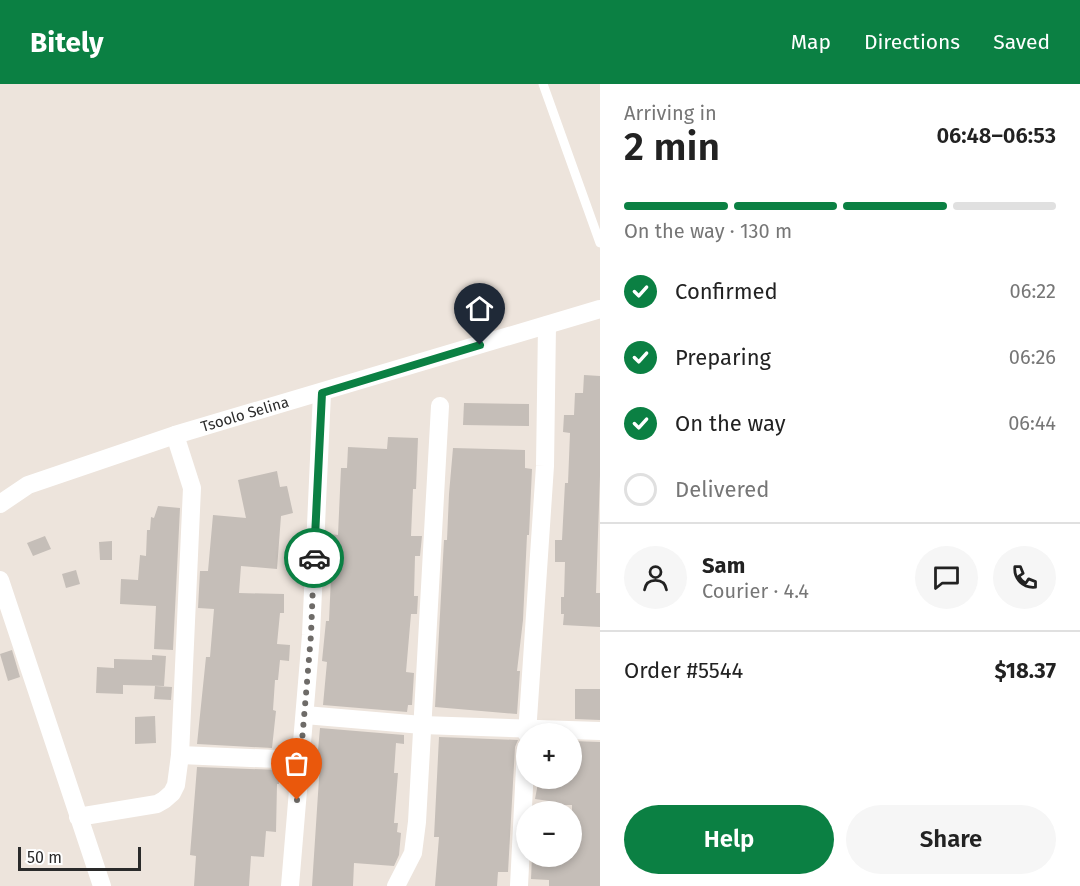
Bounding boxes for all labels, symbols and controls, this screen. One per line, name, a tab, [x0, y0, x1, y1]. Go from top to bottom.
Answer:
text: Bitely	[30, 26, 103, 59]
text: Map	[791, 29, 831, 55]
text: Directions	[864, 29, 960, 55]
text: Saved	[993, 29, 1050, 55]
text: Arriving in	[624, 101, 717, 125]
text: 06:48–06:53	[936, 122, 1056, 149]
text: 2 min	[624, 124, 720, 170]
text: On the way · 130 m	[624, 219, 792, 243]
icon: check	[624, 275, 657, 308]
text: Confirmed	[675, 278, 778, 305]
text: 06:22	[1010, 279, 1056, 303]
pin	[454, 283, 505, 345]
icon: home	[463, 292, 496, 325]
icon: check	[624, 341, 657, 374]
text: Preparing	[675, 344, 771, 371]
text: 06:26	[1009, 345, 1056, 369]
street label: Tsoolo Selina	[199, 393, 291, 436]
icon: check	[624, 407, 657, 440]
text: On the way	[675, 410, 786, 437]
text: 06:44	[1008, 411, 1056, 435]
text: Delivered	[675, 476, 770, 503]
courier	[284, 528, 344, 588]
icon: car	[298, 542, 331, 575]
button: person	[624, 546, 687, 609]
button: chat	[915, 546, 978, 609]
button: phone	[993, 546, 1056, 609]
text: Sam	[702, 552, 745, 579]
text: Courier · 4.4	[702, 579, 809, 603]
text: Order #5544	[624, 657, 743, 684]
text: $18.37	[994, 657, 1056, 684]
map controls	[516, 723, 582, 867]
button: +	[516, 723, 582, 789]
pin	[271, 738, 322, 800]
icon: bag	[280, 747, 313, 780]
button: −	[516, 801, 582, 867]
button: Help	[624, 805, 834, 874]
button: Share	[846, 805, 1056, 874]
scale bar	[18, 844, 141, 872]
text: 50 m	[27, 848, 62, 867]

